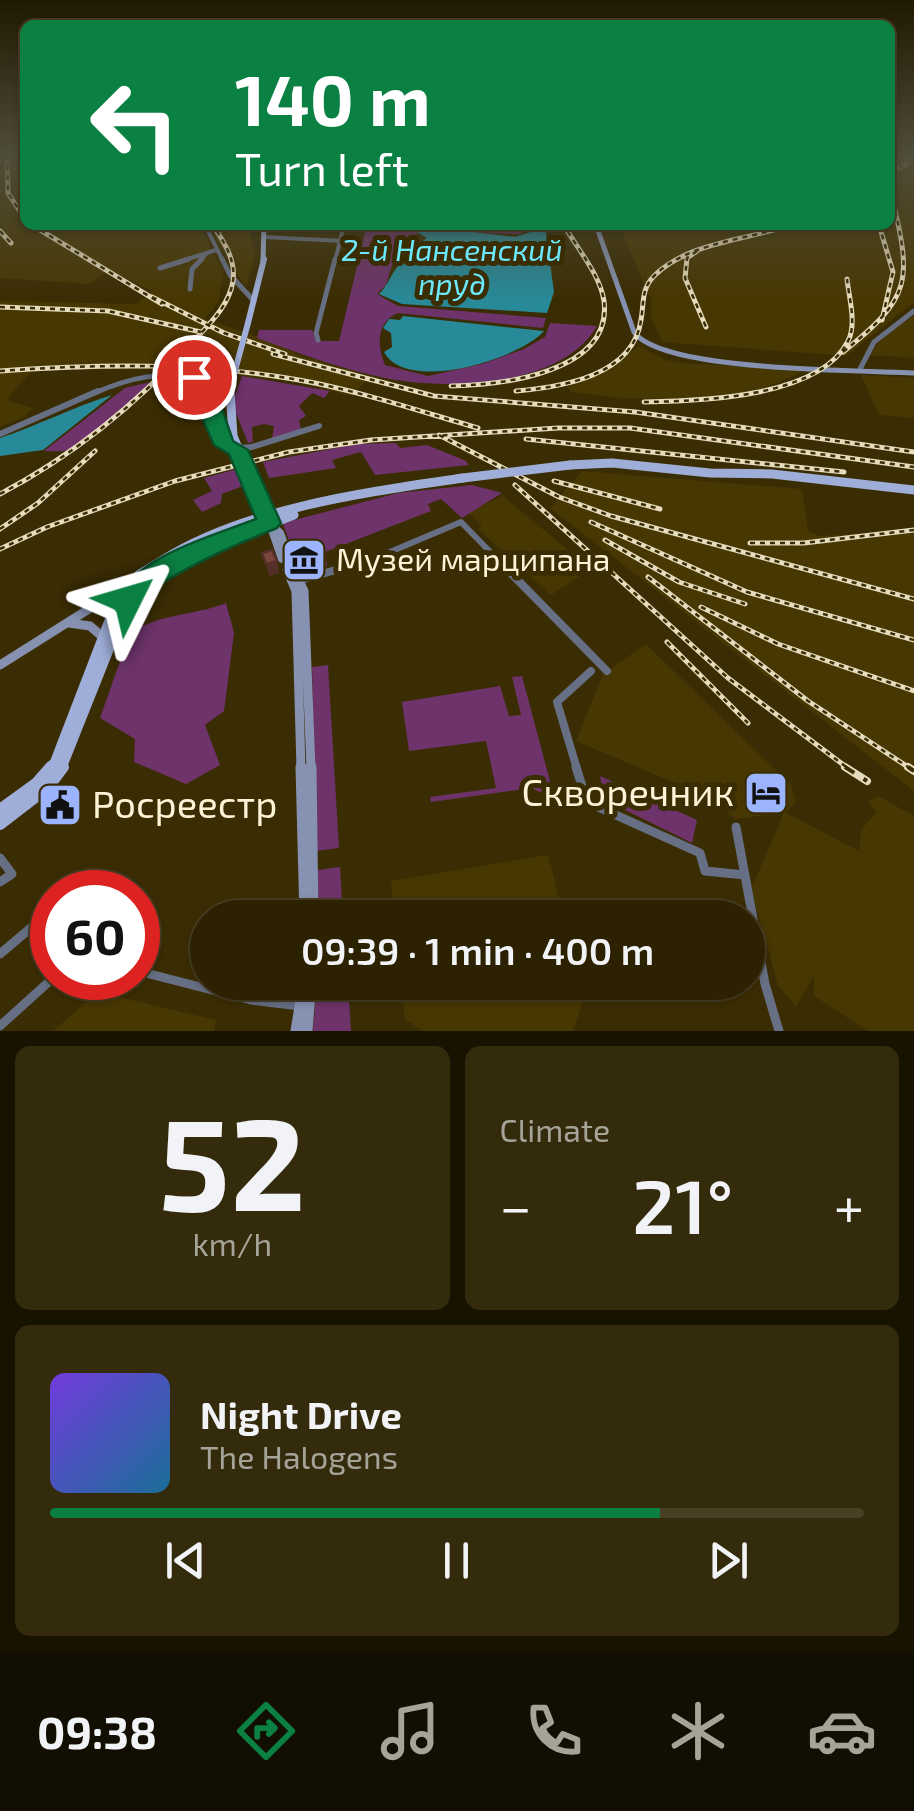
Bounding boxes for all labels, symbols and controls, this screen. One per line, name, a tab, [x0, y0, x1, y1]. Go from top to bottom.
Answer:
text: 140 m	[235, 56, 431, 140]
icon: left	[70, 60, 200, 190]
text: Turn left	[235, 141, 409, 195]
water label: 2-й Нансенский пруд	[341, 231, 563, 301]
pin	[152, 335, 237, 420]
icon: arrive	[167, 350, 222, 405]
museum icon: Музей марципана	[281, 537, 327, 583]
place label: Музей марципана	[336, 539, 611, 578]
position arrow	[76, 548, 180, 652]
place label: Скворечник	[522, 768, 734, 814]
hotel icon: Скворечник	[743, 770, 789, 816]
place label: Росреестр	[92, 780, 277, 826]
public building icon: Росреестр	[37, 782, 83, 828]
speed limit sign: 60	[30, 870, 160, 1000]
text: 09:39 · 1 min · 400 m	[301, 927, 654, 973]
text: 52	[159, 1081, 306, 1237]
text: Climate	[500, 1110, 610, 1148]
text: 21°	[632, 1159, 733, 1249]
text: −	[500, 1172, 532, 1238]
text: +	[834, 1172, 864, 1238]
text: km/h	[193, 1224, 272, 1262]
text: Night Drive	[200, 1391, 402, 1437]
text: The Halogens	[200, 1437, 398, 1475]
icon: previous	[158, 1533, 213, 1588]
icon: pause	[429, 1533, 484, 1588]
icon: next	[701, 1533, 756, 1588]
icon: directions	[231, 1696, 301, 1766]
icon: music	[375, 1696, 445, 1766]
icon: phone	[519, 1696, 589, 1766]
icon: climate	[663, 1696, 733, 1766]
icon: car	[807, 1696, 877, 1766]
text: 09:38	[37, 1704, 157, 1758]

